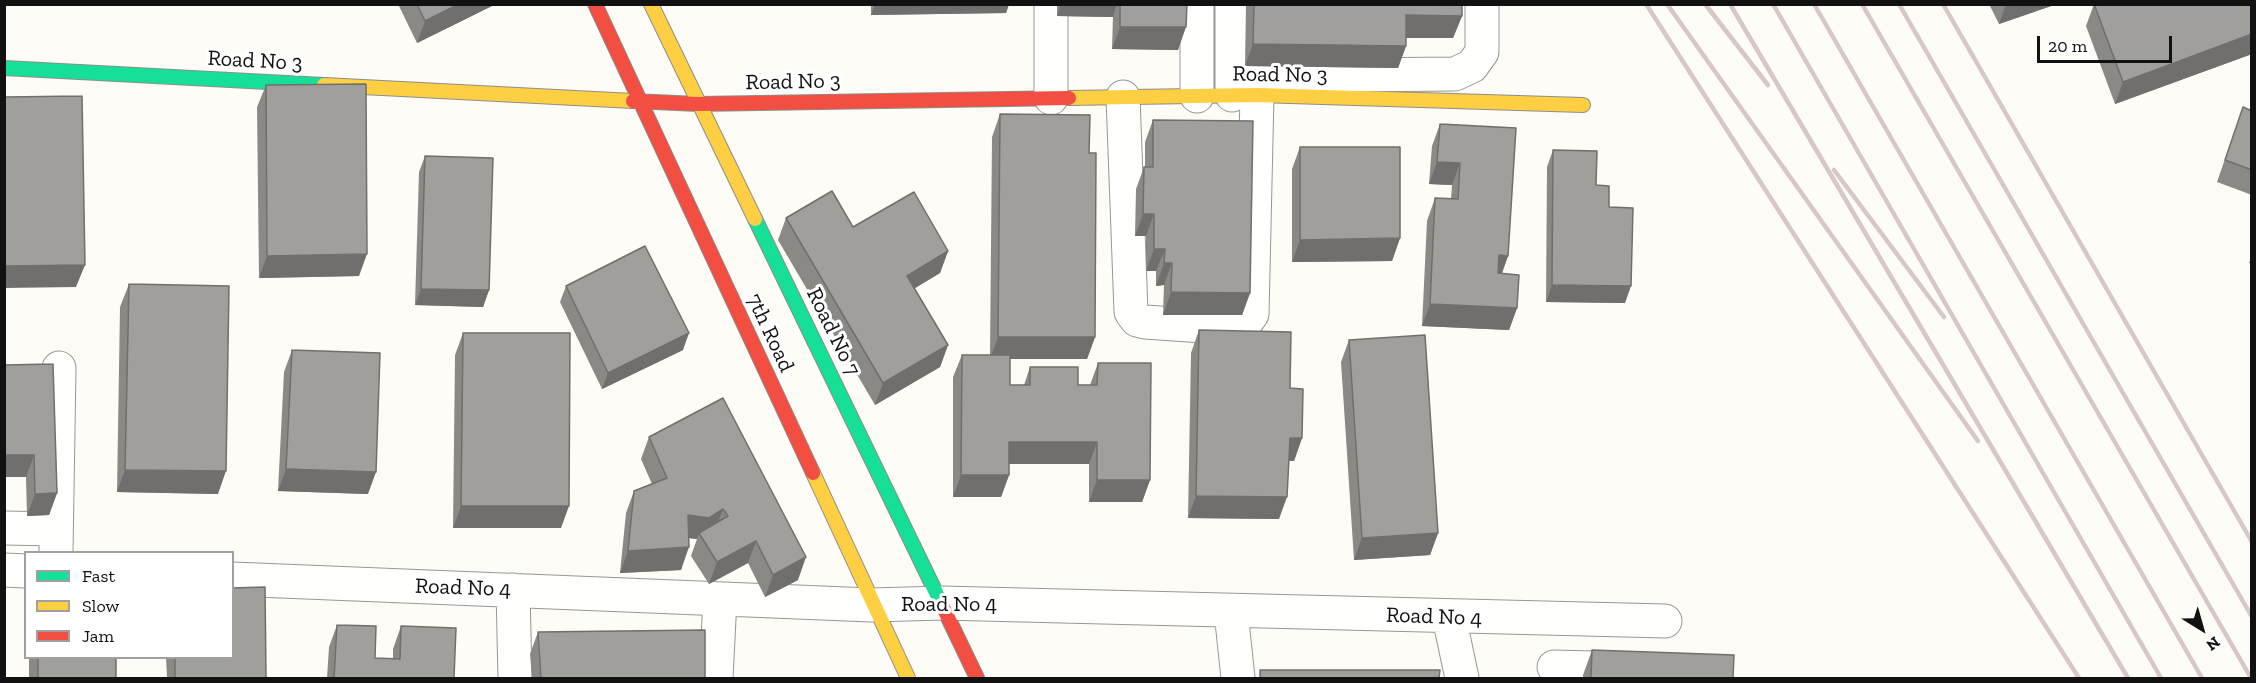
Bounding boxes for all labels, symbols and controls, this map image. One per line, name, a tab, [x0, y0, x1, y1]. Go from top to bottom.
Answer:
scale bar	[2040, 24, 2175, 62]
text: 20 m	[2048, 35, 2087, 57]
street label: Road No 3	[207, 45, 303, 77]
street label: Road No 3	[1232, 61, 1328, 89]
street label: Road No 3	[745, 68, 841, 96]
street label: Road No 7	[800, 284, 866, 380]
street label: 7th Road	[740, 290, 800, 376]
legend	[24, 551, 234, 659]
text: Fast	[82, 565, 115, 587]
street label: Road No 4	[414, 573, 512, 603]
street label: Road No 4	[901, 592, 997, 618]
text: Slow	[82, 595, 119, 617]
north arrow	[2172, 599, 2232, 659]
street label: Road No 4	[1385, 602, 1483, 632]
text: Jam	[82, 625, 114, 647]
text: N	[2203, 633, 2224, 655]

